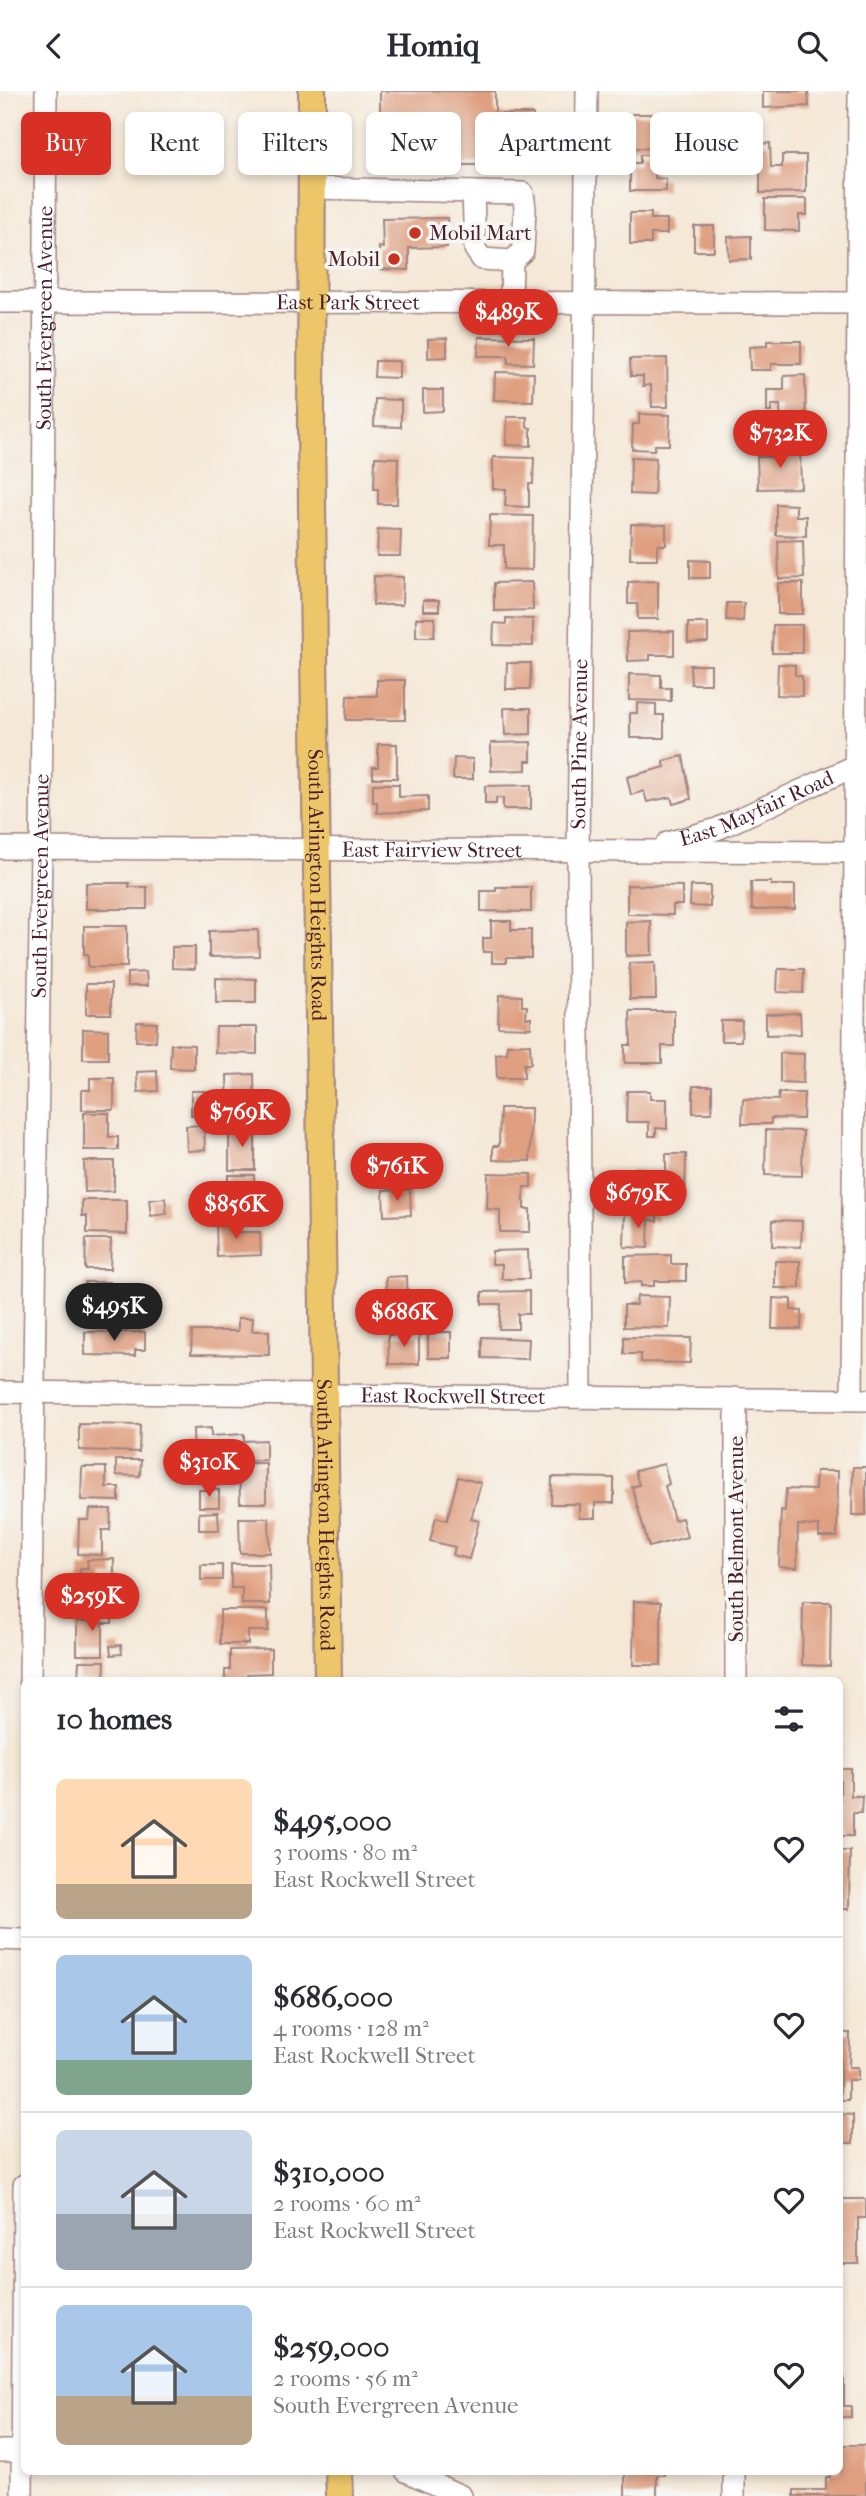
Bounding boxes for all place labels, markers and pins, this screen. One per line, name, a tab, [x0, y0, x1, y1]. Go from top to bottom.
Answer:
place label: Mobil Mart	[429, 221, 532, 245]
marker: Mobil Mart	[407, 225, 423, 241]
place label: Mobil	[328, 247, 380, 271]
marker: Mobil	[386, 251, 402, 267]
pin: $489K	[459, 289, 557, 349]
pin: $732K	[731, 411, 829, 470]
pin: $769K	[193, 1089, 291, 1149]
pin: $761K	[348, 1143, 446, 1203]
pin: $679K	[589, 1171, 687, 1230]
pin: $856K	[187, 1181, 285, 1241]
pin: $495K	[65, 1283, 163, 1343]
pin: $686K	[355, 1289, 453, 1349]
pin: $310K	[160, 1439, 258, 1499]
pin: $259K	[43, 1573, 141, 1633]

